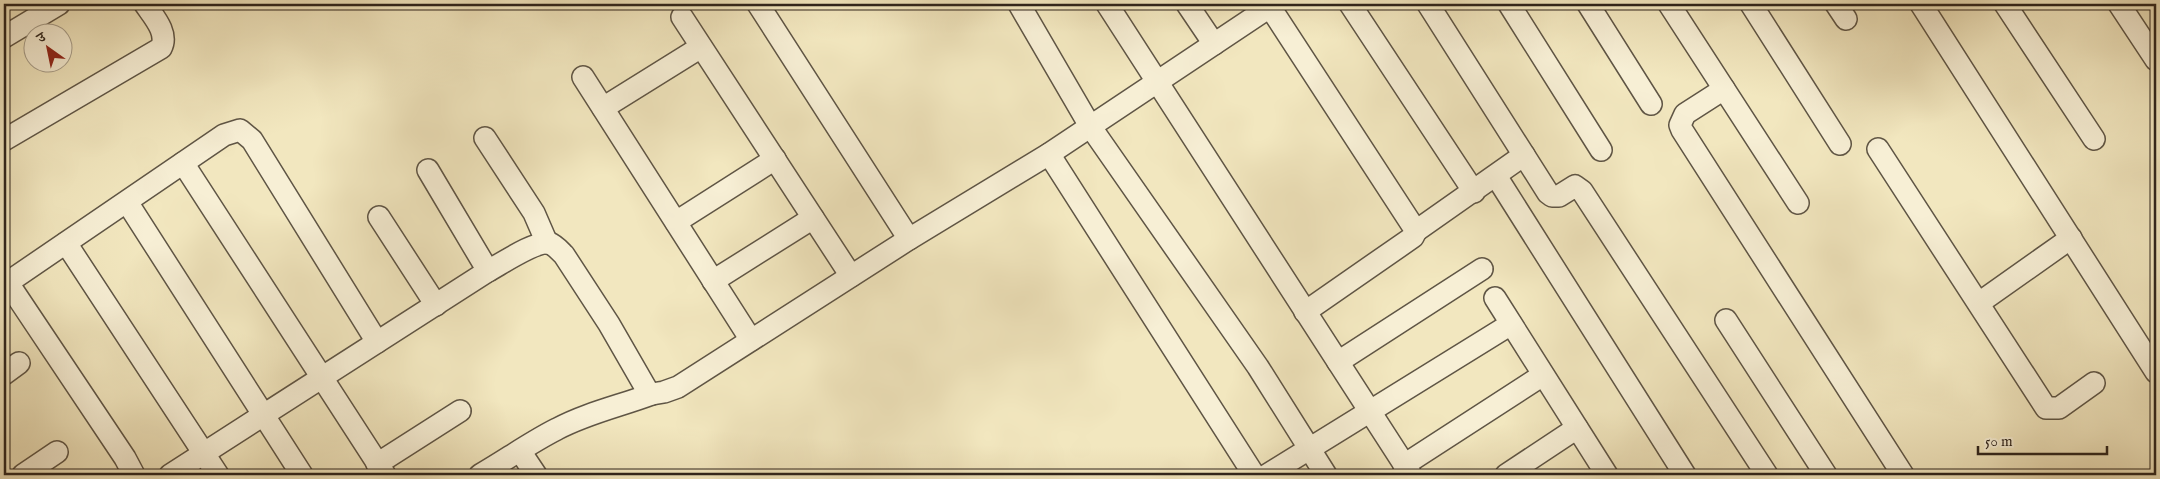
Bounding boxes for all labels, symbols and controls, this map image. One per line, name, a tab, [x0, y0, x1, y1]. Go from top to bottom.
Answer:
north arrow	[22, 22, 72, 72]
text: उ	[33, 28, 50, 48]
scale bar	[1978, 424, 2106, 456]
text: 50 m	[1985, 432, 2013, 451]

